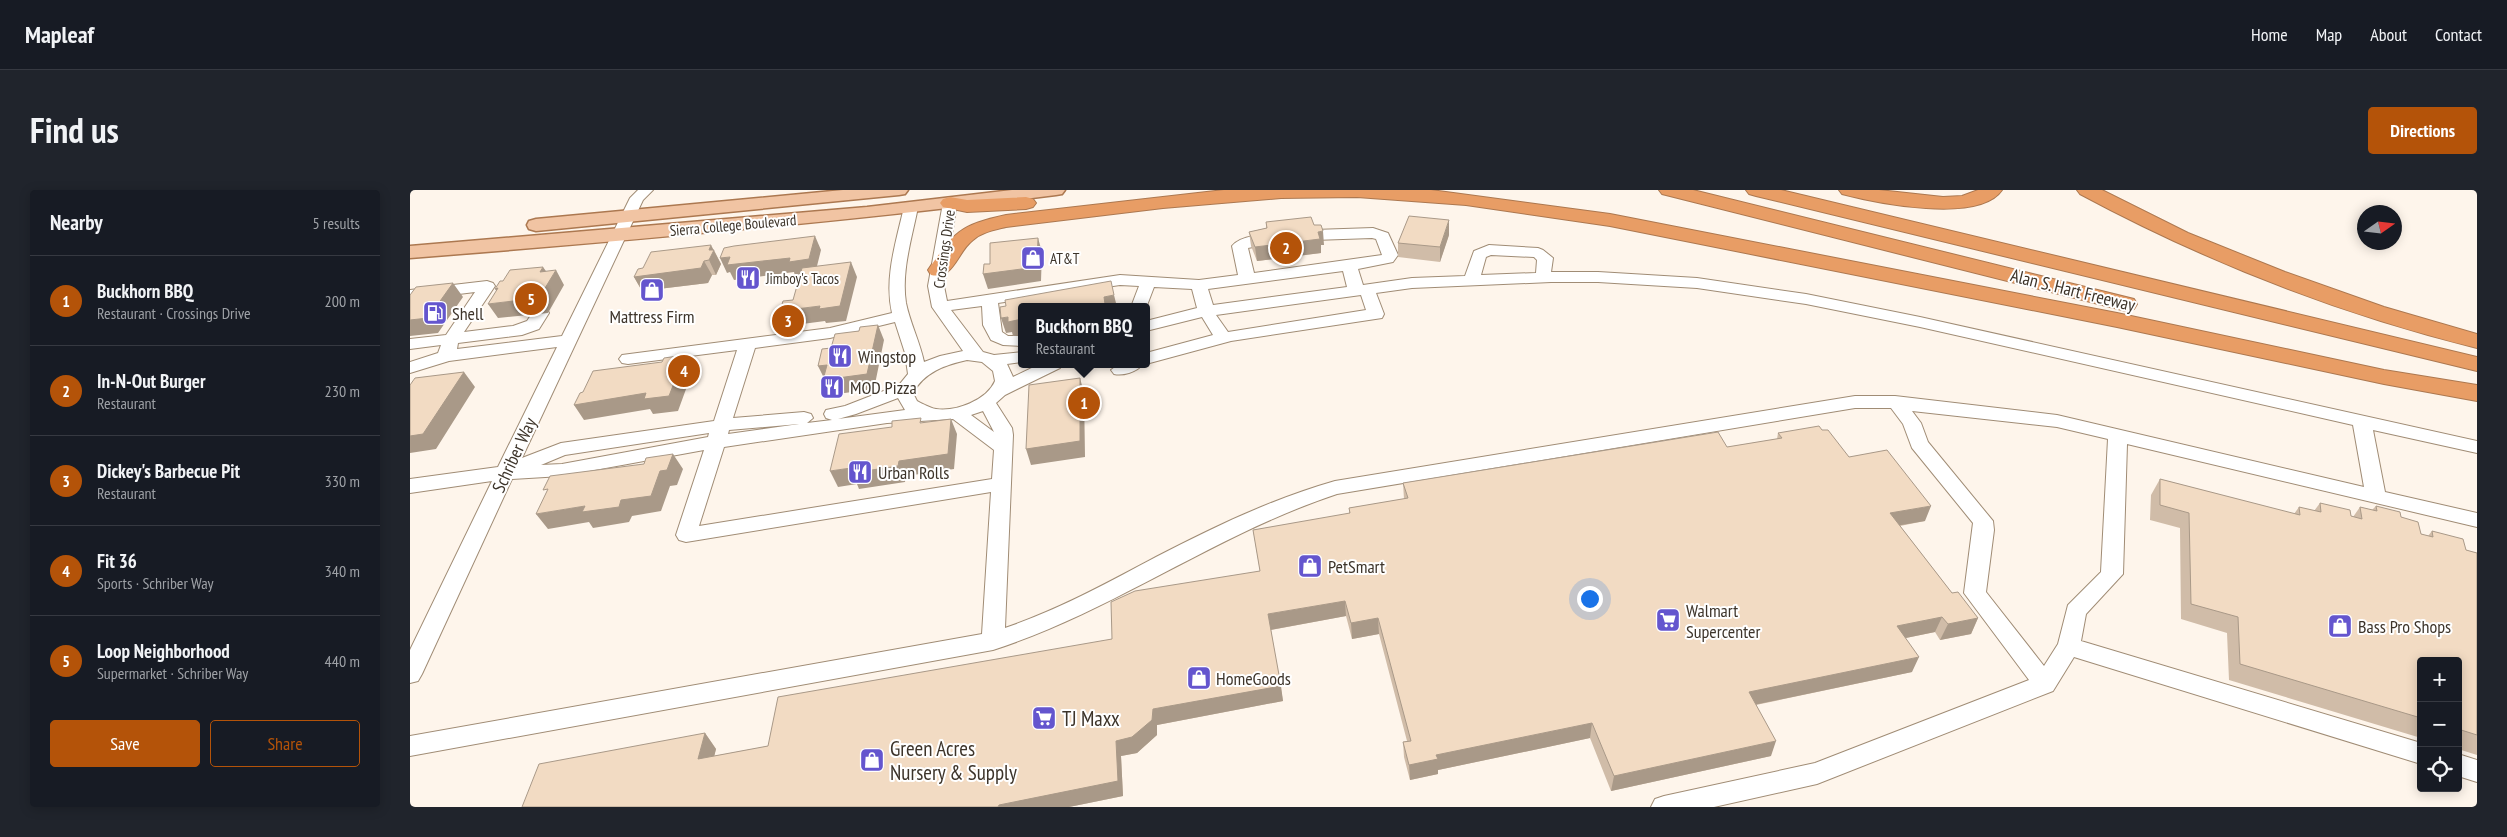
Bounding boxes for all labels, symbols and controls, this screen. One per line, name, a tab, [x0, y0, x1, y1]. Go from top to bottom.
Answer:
text: Mapleaf	[25, 19, 94, 50]
text: Home	[2251, 23, 2288, 46]
text: Map	[2316, 23, 2342, 46]
text: About	[2370, 23, 2407, 46]
text: Contact	[2435, 23, 2482, 46]
text: Find us	[30, 107, 119, 153]
button: Directions	[2368, 107, 2477, 154]
north arrow	[2357, 205, 2402, 250]
street label: Crossings Drive	[929, 208, 959, 290]
text: Nearby	[50, 209, 103, 236]
street label: Sierra College Boulevard	[669, 210, 797, 240]
text: 5 results	[313, 213, 360, 233]
pin: 2	[1270, 229, 1302, 267]
shop icon: AT&T	[1020, 245, 1046, 271]
place label: AT&T	[1050, 249, 1080, 268]
street label: Alan S. Hart Freeway	[2008, 263, 2138, 317]
restaurant icon: Jimboy's Tacos	[735, 265, 761, 291]
place label: Jimboy's Tacos	[765, 269, 839, 288]
shop icon: Mattress Firm	[639, 277, 665, 303]
text: Buckhorn BBQ	[97, 279, 193, 303]
pin: 5	[515, 280, 547, 318]
text: 1	[62, 291, 70, 311]
text: 200 m	[325, 291, 360, 311]
fuel station icon: Shell	[422, 300, 448, 326]
place label: Shell	[452, 302, 484, 325]
pin: 3	[772, 302, 804, 340]
text: Restaurant · Crossings Drive	[97, 303, 251, 323]
popup	[1018, 303, 1150, 368]
place label: Mattress Firm	[610, 305, 694, 328]
text: Buckhorn BBQ	[1036, 314, 1132, 338]
text: Restaurant	[1036, 338, 1095, 358]
restaurant icon: Wingstop	[827, 343, 853, 369]
place label: Wingstop	[858, 345, 916, 368]
pin: 4	[668, 352, 700, 390]
text: In-N-Out Burger	[97, 369, 206, 393]
restaurant icon: MOD Pizza	[819, 374, 845, 400]
place label: MOD Pizza	[850, 376, 917, 399]
text: 2	[62, 381, 70, 401]
text: 230 m	[325, 381, 360, 401]
pin: 1	[1068, 384, 1100, 422]
text: Restaurant	[97, 393, 156, 413]
street label: Schriber Way	[487, 414, 541, 496]
text: Dickey's Barbecue Pit	[97, 459, 240, 483]
restaurant icon: Urban Rolls	[847, 459, 873, 485]
place label: Urban Rolls	[878, 461, 949, 484]
text: 3	[62, 471, 70, 491]
text: 330 m	[325, 471, 360, 491]
text: Restaurant	[97, 483, 156, 503]
text: Fit 36	[97, 549, 137, 573]
shop icon: PetSmart	[1297, 553, 1323, 579]
place label: PetSmart	[1328, 555, 1385, 578]
text: 4	[62, 561, 70, 581]
text: 340 m	[325, 561, 360, 581]
text: Sports · Schriber Way	[97, 573, 214, 593]
your location	[1577, 586, 1603, 612]
place label: Walmart Supercenter	[1686, 599, 1760, 643]
supermarket icon: Walmart Supercenter	[1655, 607, 1681, 633]
shop icon: Bass Pro Shops	[2327, 613, 2353, 639]
place label: Bass Pro Shops	[2358, 615, 2451, 638]
text: Loop Neighborhood	[97, 639, 230, 663]
text: 5	[62, 651, 70, 671]
text: 440 m	[325, 651, 360, 671]
map controls	[2417, 657, 2462, 792]
button: +	[2417, 657, 2462, 702]
text: Supermarket · Schriber Way	[97, 663, 248, 683]
shop icon: HomeGoods	[1186, 665, 1212, 691]
place label: HomeGoods	[1216, 667, 1291, 690]
button: −	[2417, 702, 2462, 747]
supermarket icon: TJ Maxx	[1031, 705, 1057, 731]
place label: TJ Maxx	[1062, 705, 1120, 732]
button: Save	[50, 720, 200, 767]
button: Share	[210, 720, 360, 767]
place label: Green Acres Nursery & Supply	[890, 735, 1017, 786]
shop icon: Green Acres Nursery & Supply	[859, 747, 885, 773]
button: locate	[2417, 747, 2462, 792]

